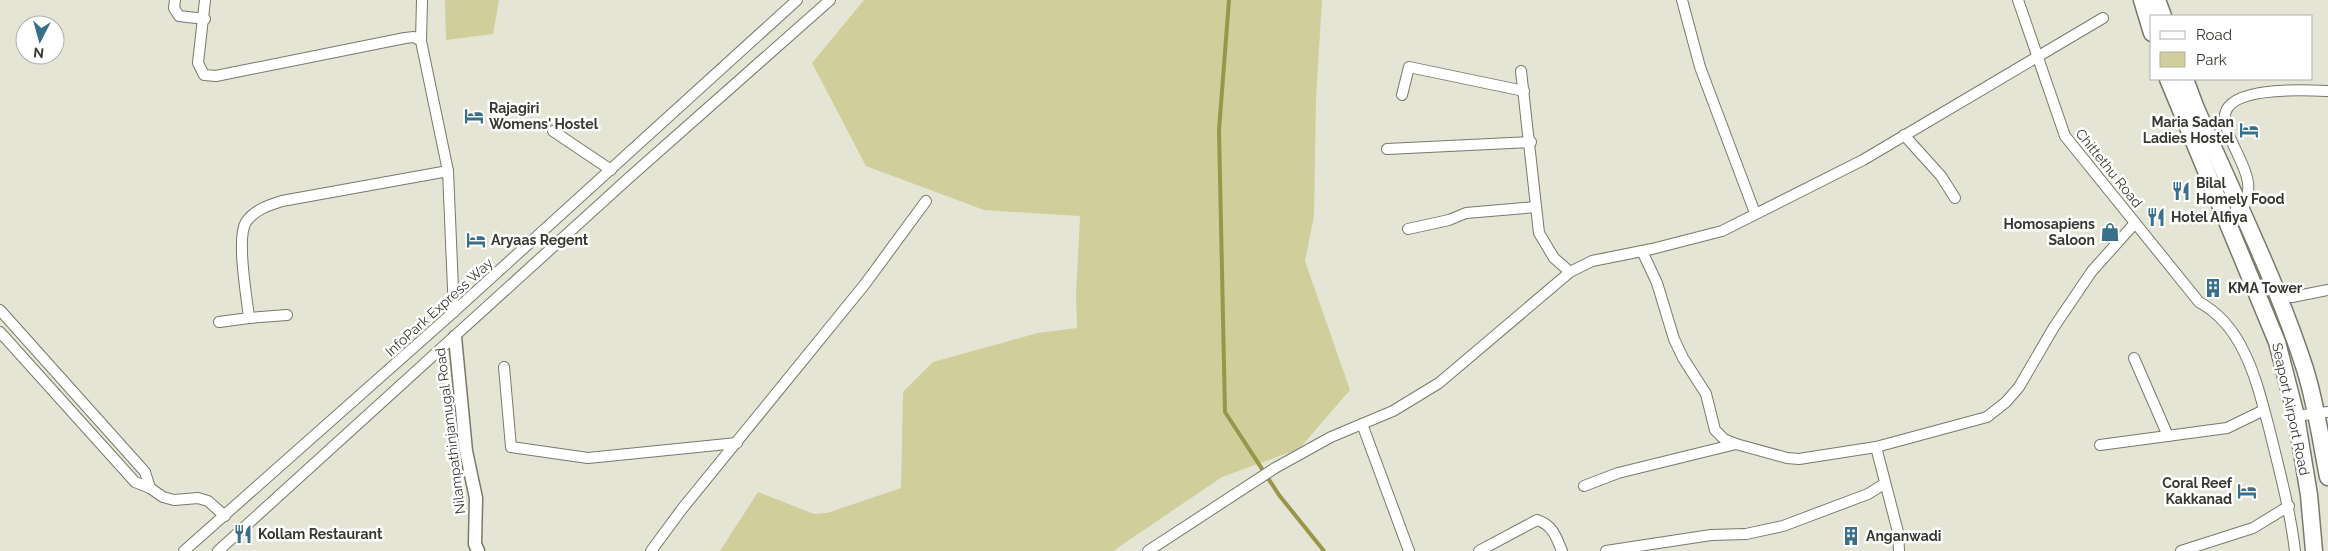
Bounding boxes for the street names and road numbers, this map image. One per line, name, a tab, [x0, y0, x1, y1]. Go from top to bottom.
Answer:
street label: Chittethu Road	[2072, 125, 2146, 211]
street label: InfoPark Express Way	[382, 254, 496, 359]
street label: Seaport Airport Road	[2269, 341, 2313, 477]
street label: Nilampathinjamugal Road	[432, 347, 468, 515]

